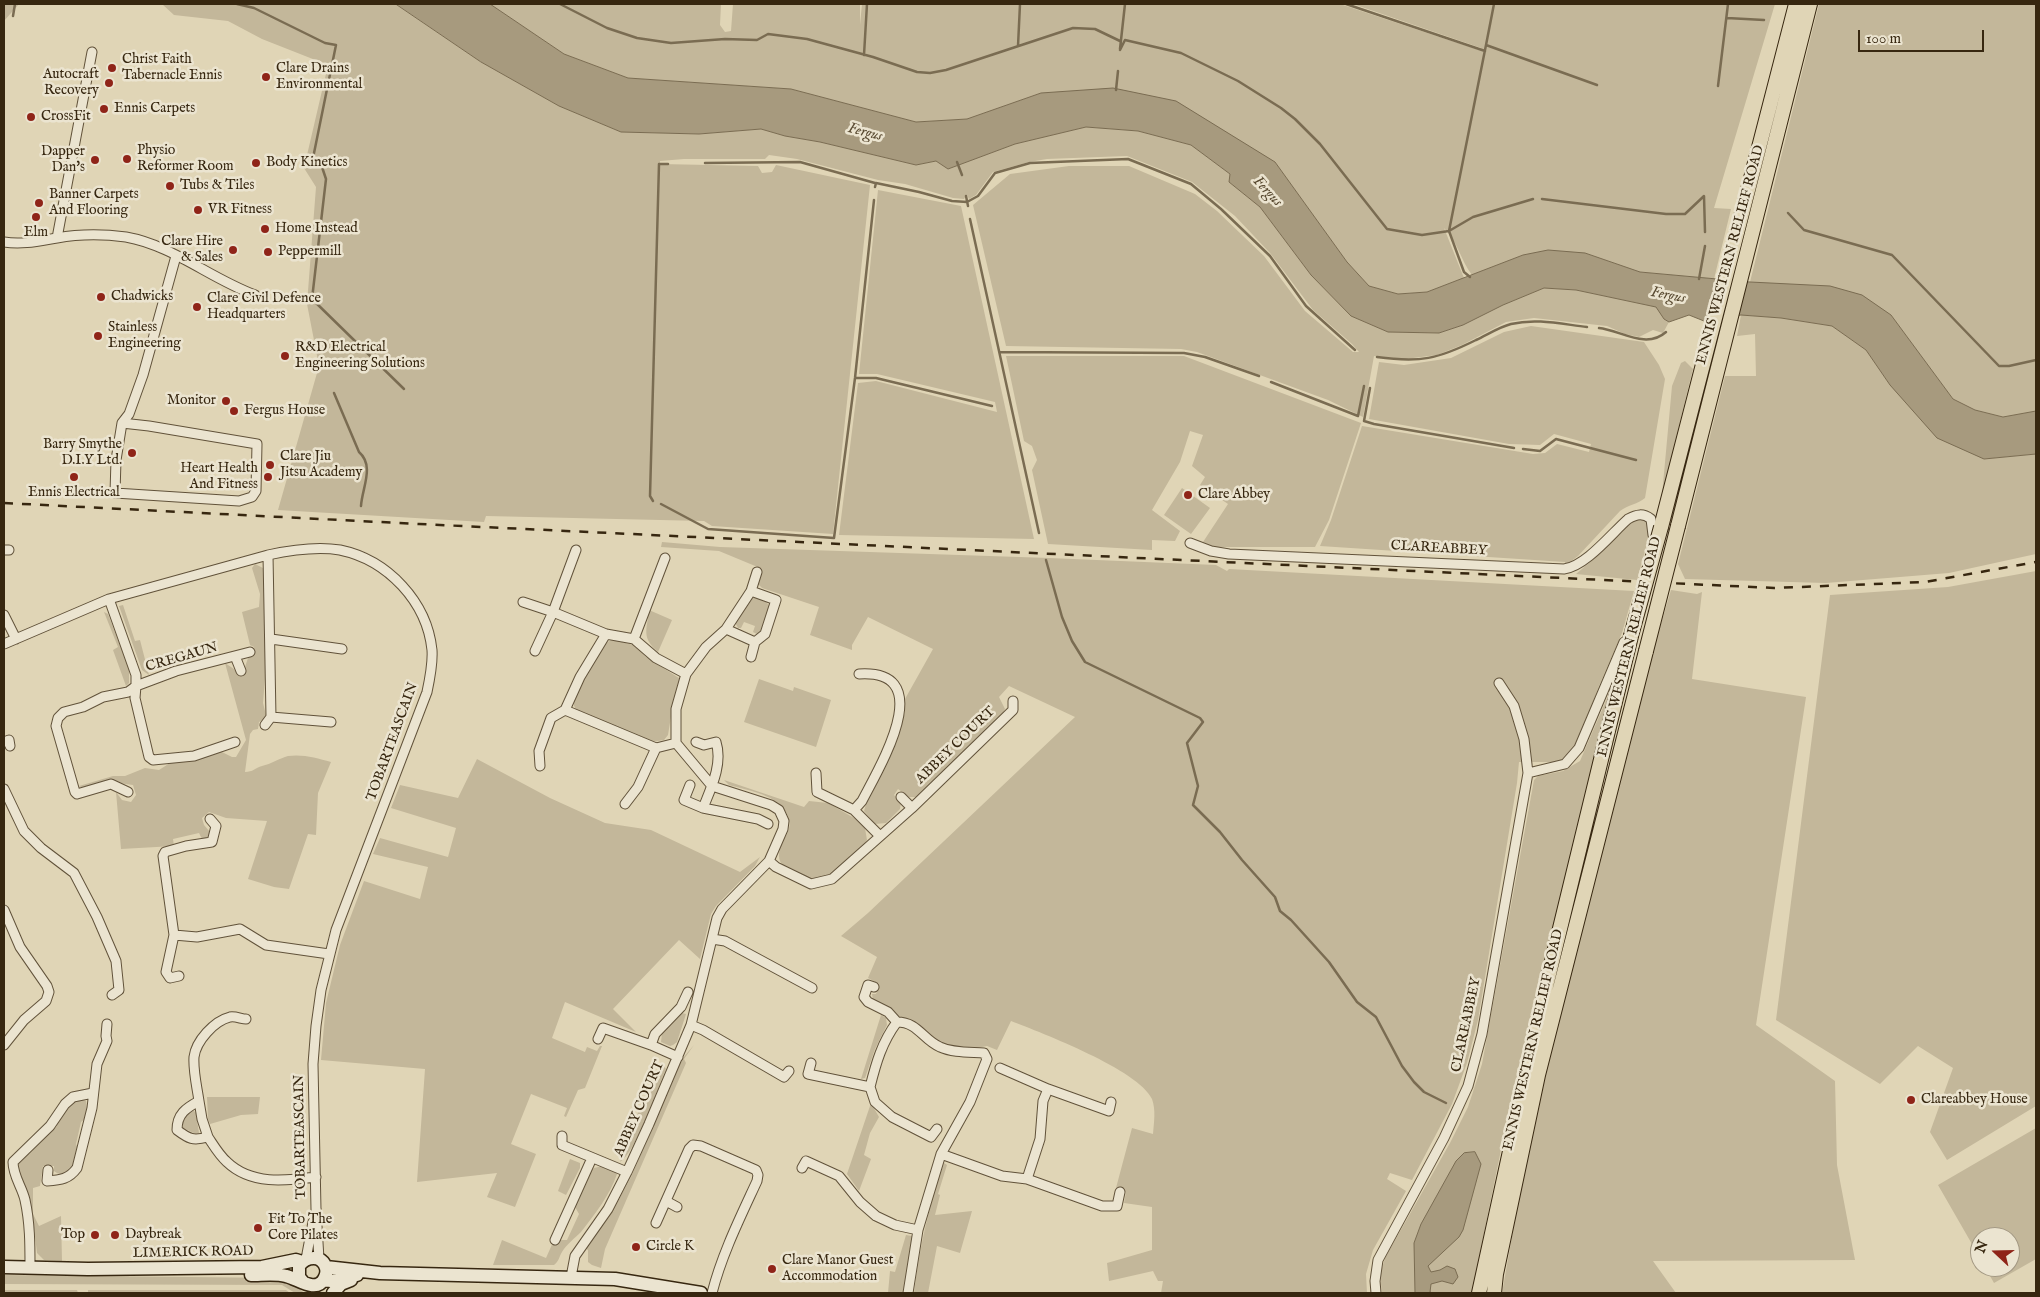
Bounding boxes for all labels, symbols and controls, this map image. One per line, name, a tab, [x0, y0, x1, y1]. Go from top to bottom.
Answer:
scale bar	[1860, 20, 1986, 52]
text: 100 m	[1866, 29, 1901, 48]
place label: Christ Faith Tabernacle Ennis	[122, 52, 222, 84]
place label: Clare Drains Environmental	[276, 61, 362, 94]
marker: Christ Faith Tabernacle Ennis	[106, 62, 118, 74]
place label: Autocraft Recovery	[43, 67, 99, 100]
marker: Clare Drains Environmental	[260, 71, 272, 83]
marker: Autocraft Recovery	[103, 77, 115, 89]
place label: Ennis Carpets	[114, 101, 195, 117]
marker: Ennis Carpets	[98, 103, 110, 115]
place label: CrossFit	[41, 109, 91, 125]
marker: CrossFit	[25, 111, 37, 123]
water label: Fergus	[846, 120, 884, 146]
place label: Physio Reformer Room	[137, 143, 234, 176]
place label: Dapper Dan's	[41, 144, 85, 176]
street label: ENNIS WESTERN RELIEF ROAD	[1694, 144, 1768, 366]
marker: Physio Reformer Room	[121, 153, 133, 165]
marker: Dapper Dan's	[89, 154, 101, 166]
place label: Body Kinetics	[266, 155, 347, 171]
marker: Body Kinetics	[250, 157, 262, 169]
water label: Fergus	[1248, 173, 1286, 211]
place label: Tubs & Tiles	[180, 178, 254, 194]
marker: Tubs & Tiles	[164, 180, 176, 192]
place label: Banner Carpets And Flooring	[49, 187, 139, 220]
marker: Banner Carpets And Flooring	[33, 197, 45, 209]
place label: VR Fitness	[208, 202, 272, 218]
marker: VR Fitness	[192, 204, 204, 216]
marker: Elm	[30, 211, 42, 223]
place label: Home Instead	[275, 221, 358, 237]
marker: Home Instead	[259, 223, 271, 235]
place label: Elm	[24, 225, 48, 241]
place label: Clare Hire & Sales	[161, 234, 223, 266]
marker: Clare Hire & Sales	[227, 244, 239, 256]
place label: Peppermill	[278, 244, 341, 260]
marker: Peppermill	[262, 246, 274, 258]
water label: Fergus	[1649, 284, 1687, 308]
place label: Chadwicks	[111, 289, 173, 305]
marker: Chadwicks	[95, 291, 107, 303]
place label: Clare Civil Defence Headquarters	[207, 291, 321, 324]
marker: Clare Civil Defence Headquarters	[191, 301, 203, 313]
place label: Stainless Engineering	[108, 320, 181, 352]
marker: Stainless Engineering	[92, 330, 104, 342]
place label: R&D Electrical Engineering Solutions	[295, 340, 425, 372]
marker: R&D Electrical Engineering Solutions	[279, 350, 291, 362]
place label: Monitor	[167, 393, 216, 409]
marker: Monitor	[220, 395, 232, 407]
place label: Fergus House	[244, 403, 325, 419]
marker: Fergus House	[228, 405, 240, 417]
place label: Barry Smythe D.I.Y Ltd.	[43, 437, 122, 470]
marker: Barry Smythe D.I.Y Ltd.	[126, 447, 138, 459]
place label: Clare Jiu Jitsu Academy	[280, 449, 362, 482]
marker: Clare Jiu Jitsu Academy	[264, 459, 276, 471]
place label: Heart Health And Fitness	[180, 461, 258, 494]
marker: Ennis Electrical	[68, 471, 80, 483]
marker: Heart Health And Fitness	[262, 471, 274, 483]
place label: Ennis Electrical	[28, 485, 120, 501]
place label: Clare Abbey	[1198, 487, 1270, 503]
marker: Clare Abbey	[1182, 489, 1194, 501]
street label: ENNIS WESTERN RELIEF ROAD	[1594, 535, 1666, 759]
street label: CLAREABBEY	[1390, 538, 1488, 560]
street label: CREGAUN	[144, 640, 220, 676]
street label: TOBARTEASCAIN	[364, 680, 422, 804]
street label: ABBEY COURT	[913, 704, 999, 788]
street label: ENNIS WESTERN RELIEF ROAD	[1500, 928, 1568, 1152]
street label: CLAREABBEY	[1449, 976, 1485, 1074]
street label: ABBEY COURT	[611, 1058, 669, 1160]
street label: TOBARTEASCAIN	[292, 1074, 310, 1200]
place label: Clareabbey House	[1921, 1092, 2028, 1108]
marker: Clareabbey House	[1905, 1094, 1917, 1106]
place label: Fit To The Core Pilates	[268, 1212, 338, 1244]
marker: Fit To The Core Pilates	[252, 1222, 264, 1234]
place label: Top	[61, 1227, 85, 1243]
place label: Daybreak	[125, 1227, 182, 1243]
north arrow	[1970, 1227, 2020, 1277]
marker: Top	[89, 1229, 101, 1241]
marker: Daybreak	[109, 1229, 121, 1241]
text: N	[1971, 1238, 1993, 1256]
place label: Circle K	[646, 1239, 694, 1255]
marker: Circle K	[630, 1241, 642, 1253]
street label: LIMERICK ROAD	[132, 1244, 254, 1262]
place label: Clare Manor Guest Accommodation	[782, 1253, 893, 1285]
marker: Clare Manor Guest Accommodation	[766, 1263, 778, 1275]

